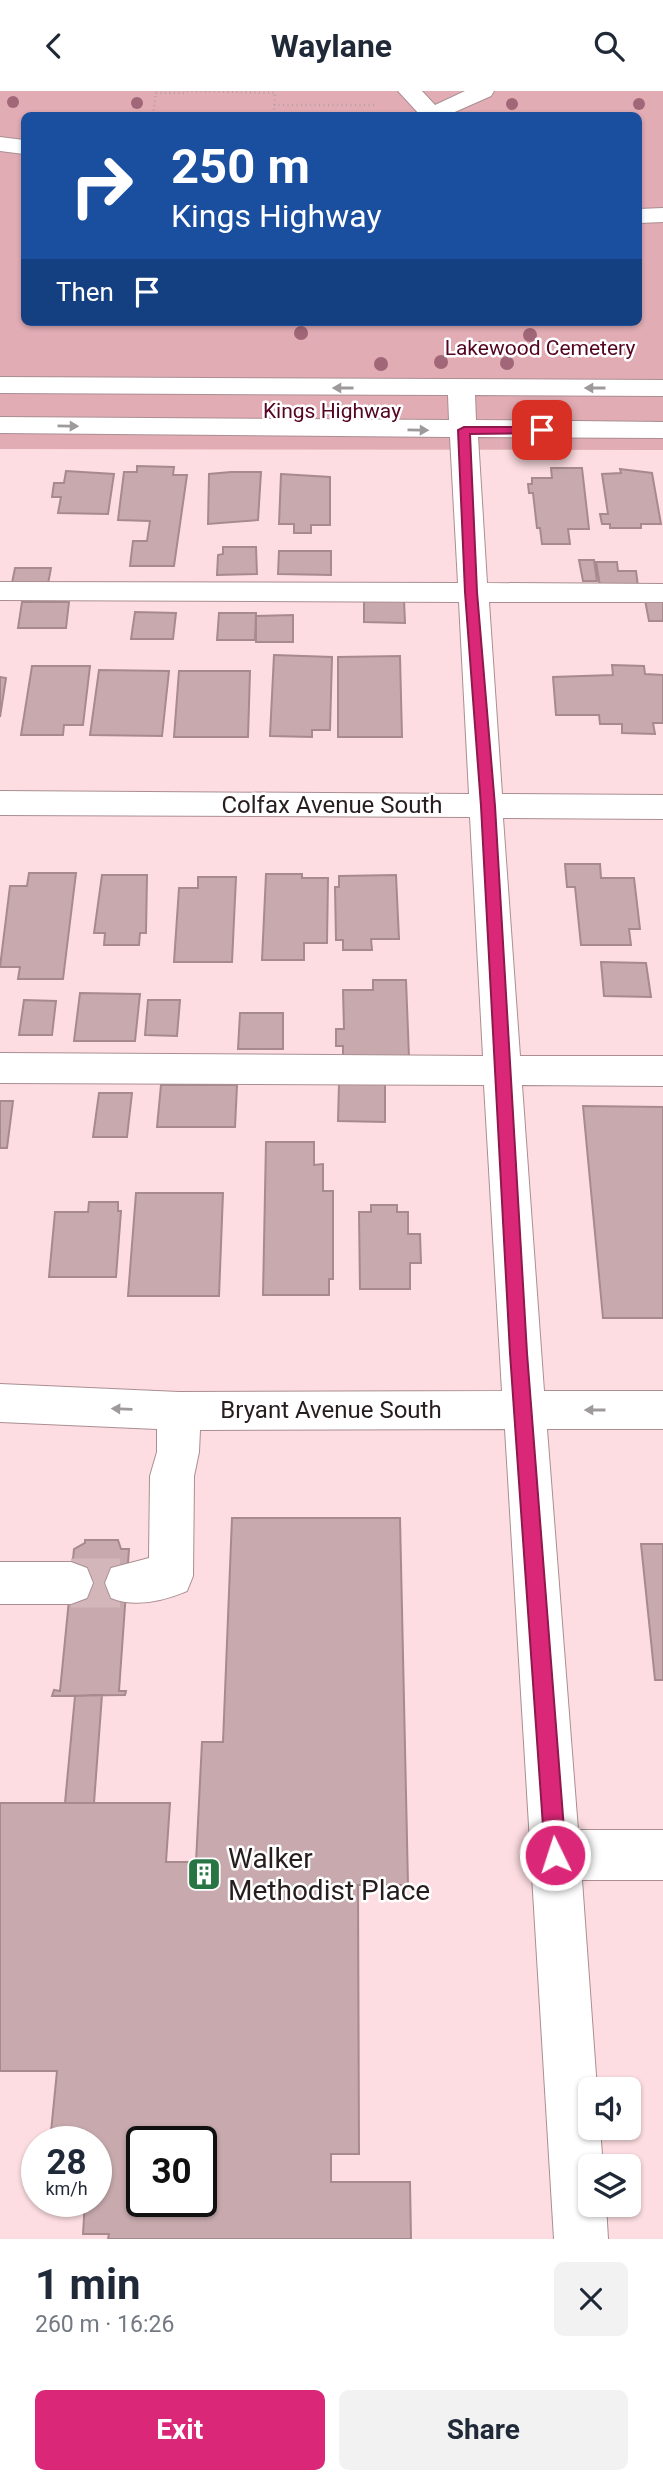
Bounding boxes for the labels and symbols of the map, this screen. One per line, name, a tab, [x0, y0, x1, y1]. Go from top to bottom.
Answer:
park label: Lakewood Cemetery	[445, 336, 635, 360]
one-way arrow	[332, 382, 354, 393]
one-way arrow	[584, 382, 606, 394]
park label: Kings Highway	[263, 399, 401, 423]
pin	[512, 400, 572, 460]
one-way arrow	[57, 420, 79, 432]
one-way arrow	[407, 424, 429, 436]
street label: Colfax Avenue South	[221, 791, 443, 819]
street label: Bryant Avenue South	[220, 1396, 442, 1424]
one-way arrow	[111, 1403, 133, 1414]
one-way arrow	[584, 1404, 606, 1416]
position arrow	[518, 1818, 592, 1892]
place label: Walker Methodist Place	[228, 1842, 430, 1907]
building icon: Walker Methodist Place	[185, 1855, 223, 1893]
speed limit sign: 30	[126, 2126, 217, 2217]

